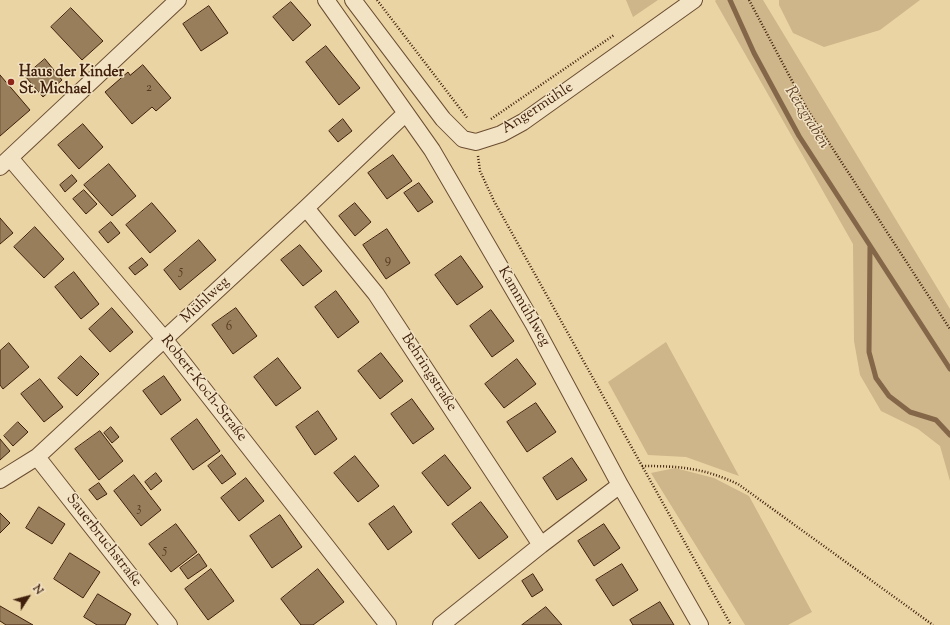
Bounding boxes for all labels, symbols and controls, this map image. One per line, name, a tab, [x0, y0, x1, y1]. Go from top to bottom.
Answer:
place label: Haus der Kinder St. Michael	[19, 64, 124, 99]
marker: Haus der Kinder St. Michael	[6, 77, 16, 87]
street label: Angermühle	[499, 79, 577, 139]
house number: 2	[146, 81, 152, 97]
water label: Retzgraben	[779, 83, 833, 153]
house number: 9	[385, 253, 391, 269]
house number: 5	[179, 264, 183, 280]
street label: Kammühlweg	[493, 264, 553, 350]
street label: Mühlweg	[178, 274, 234, 328]
house number: 6	[226, 320, 232, 336]
street label: Behringstraße	[396, 331, 460, 415]
street label: Robert-Koch-Straße	[156, 332, 250, 446]
street label: Sauerbruchstraße	[61, 491, 145, 591]
house number: 3	[136, 501, 142, 517]
house number: 5	[163, 543, 167, 559]
north arrow	[8, 577, 48, 617]
text: N	[29, 582, 47, 598]

